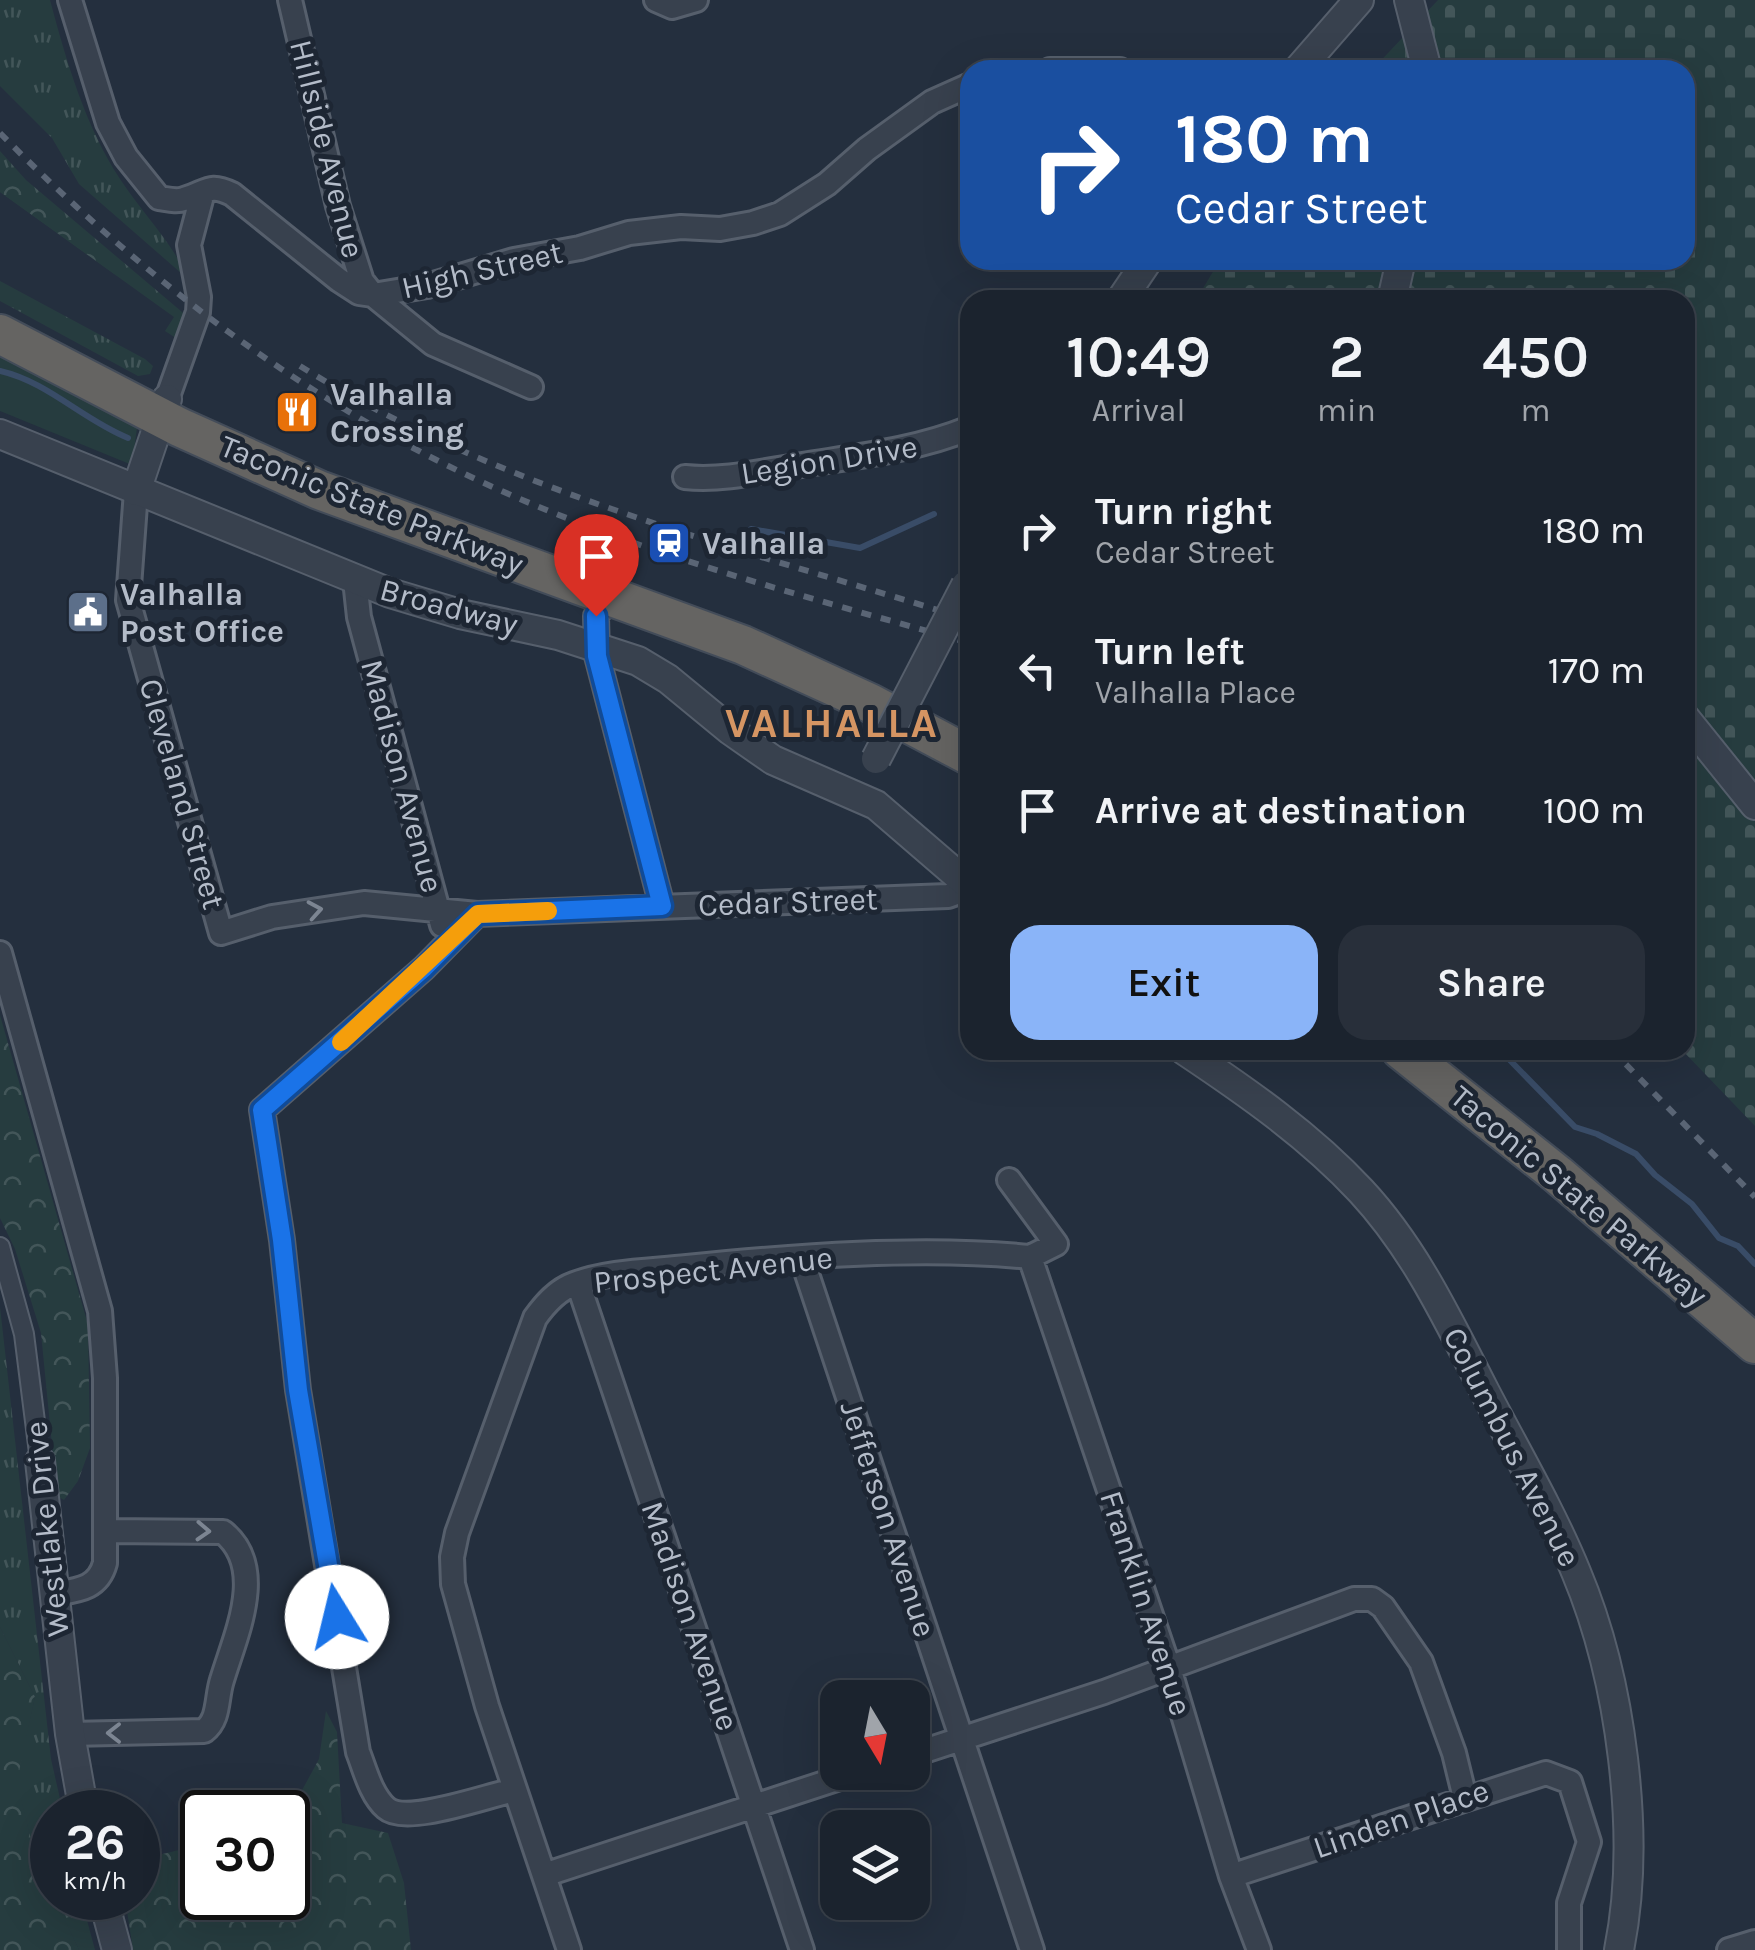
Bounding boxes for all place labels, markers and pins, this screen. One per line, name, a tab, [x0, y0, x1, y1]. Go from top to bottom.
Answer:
place label: Valhalla Crossing	[330, 376, 464, 450]
restaurant icon: Valhalla Crossing	[274, 389, 320, 435]
pin	[554, 514, 639, 617]
station icon: Valhalla	[646, 520, 692, 566]
place label: Valhalla	[702, 525, 825, 562]
place label: Valhalla Post Office	[120, 576, 284, 650]
public building icon: Valhalla Post Office	[65, 589, 111, 635]

